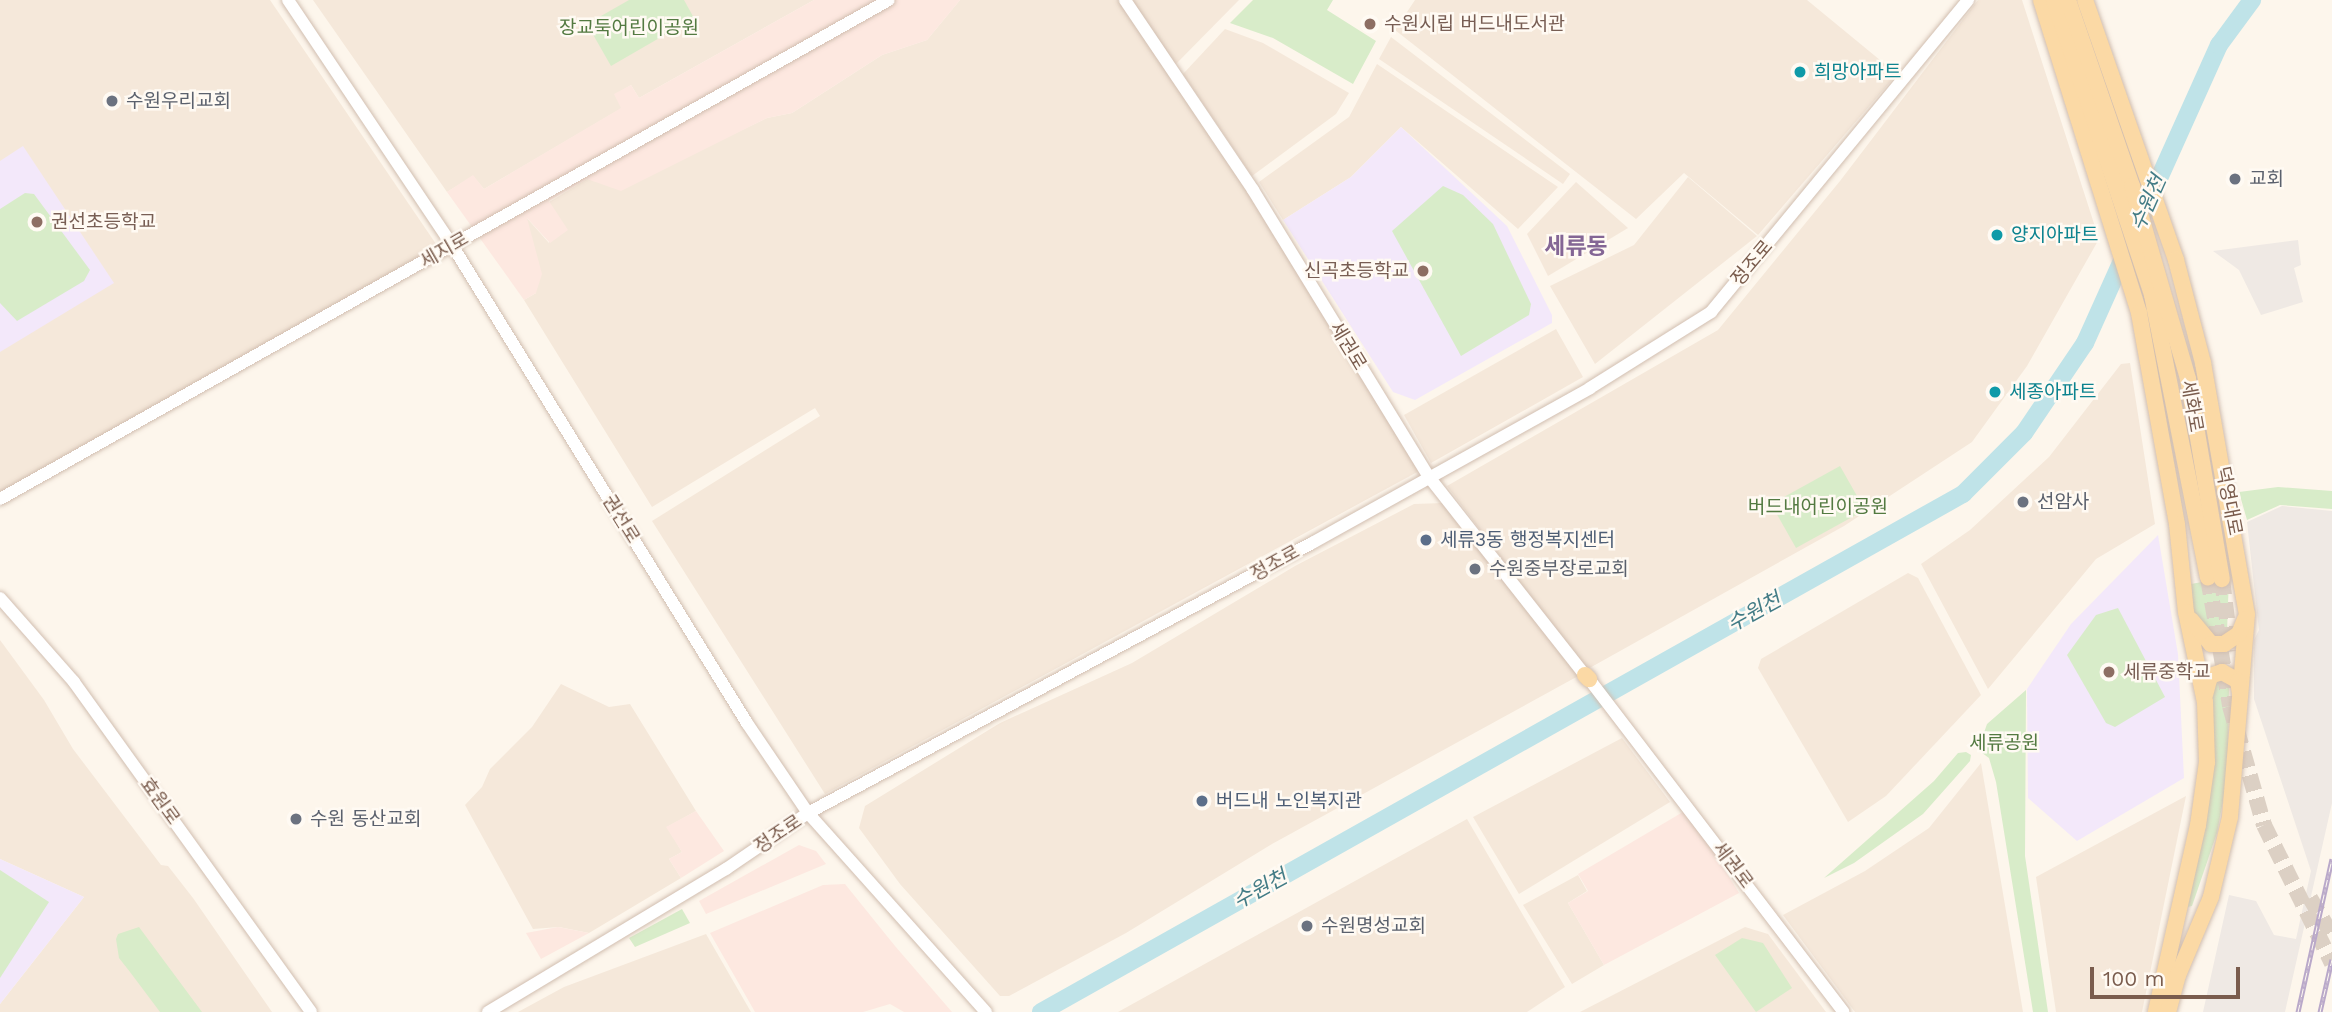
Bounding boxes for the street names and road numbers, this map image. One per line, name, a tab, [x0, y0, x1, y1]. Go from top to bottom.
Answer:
street label: 세지로	[416, 227, 472, 273]
street label: 정조로	[1726, 236, 1778, 290]
street label: 세권로	[1325, 318, 1371, 374]
street label: 세화로	[2176, 378, 2208, 434]
street label: 덕영대로	[2211, 465, 2247, 537]
street label: 권선로	[597, 491, 645, 547]
street label: 정조로	[1247, 540, 1303, 586]
street label: 효원로	[135, 773, 185, 829]
street label: 정조로	[750, 810, 806, 858]
street label: 세권로	[1708, 837, 1758, 893]

